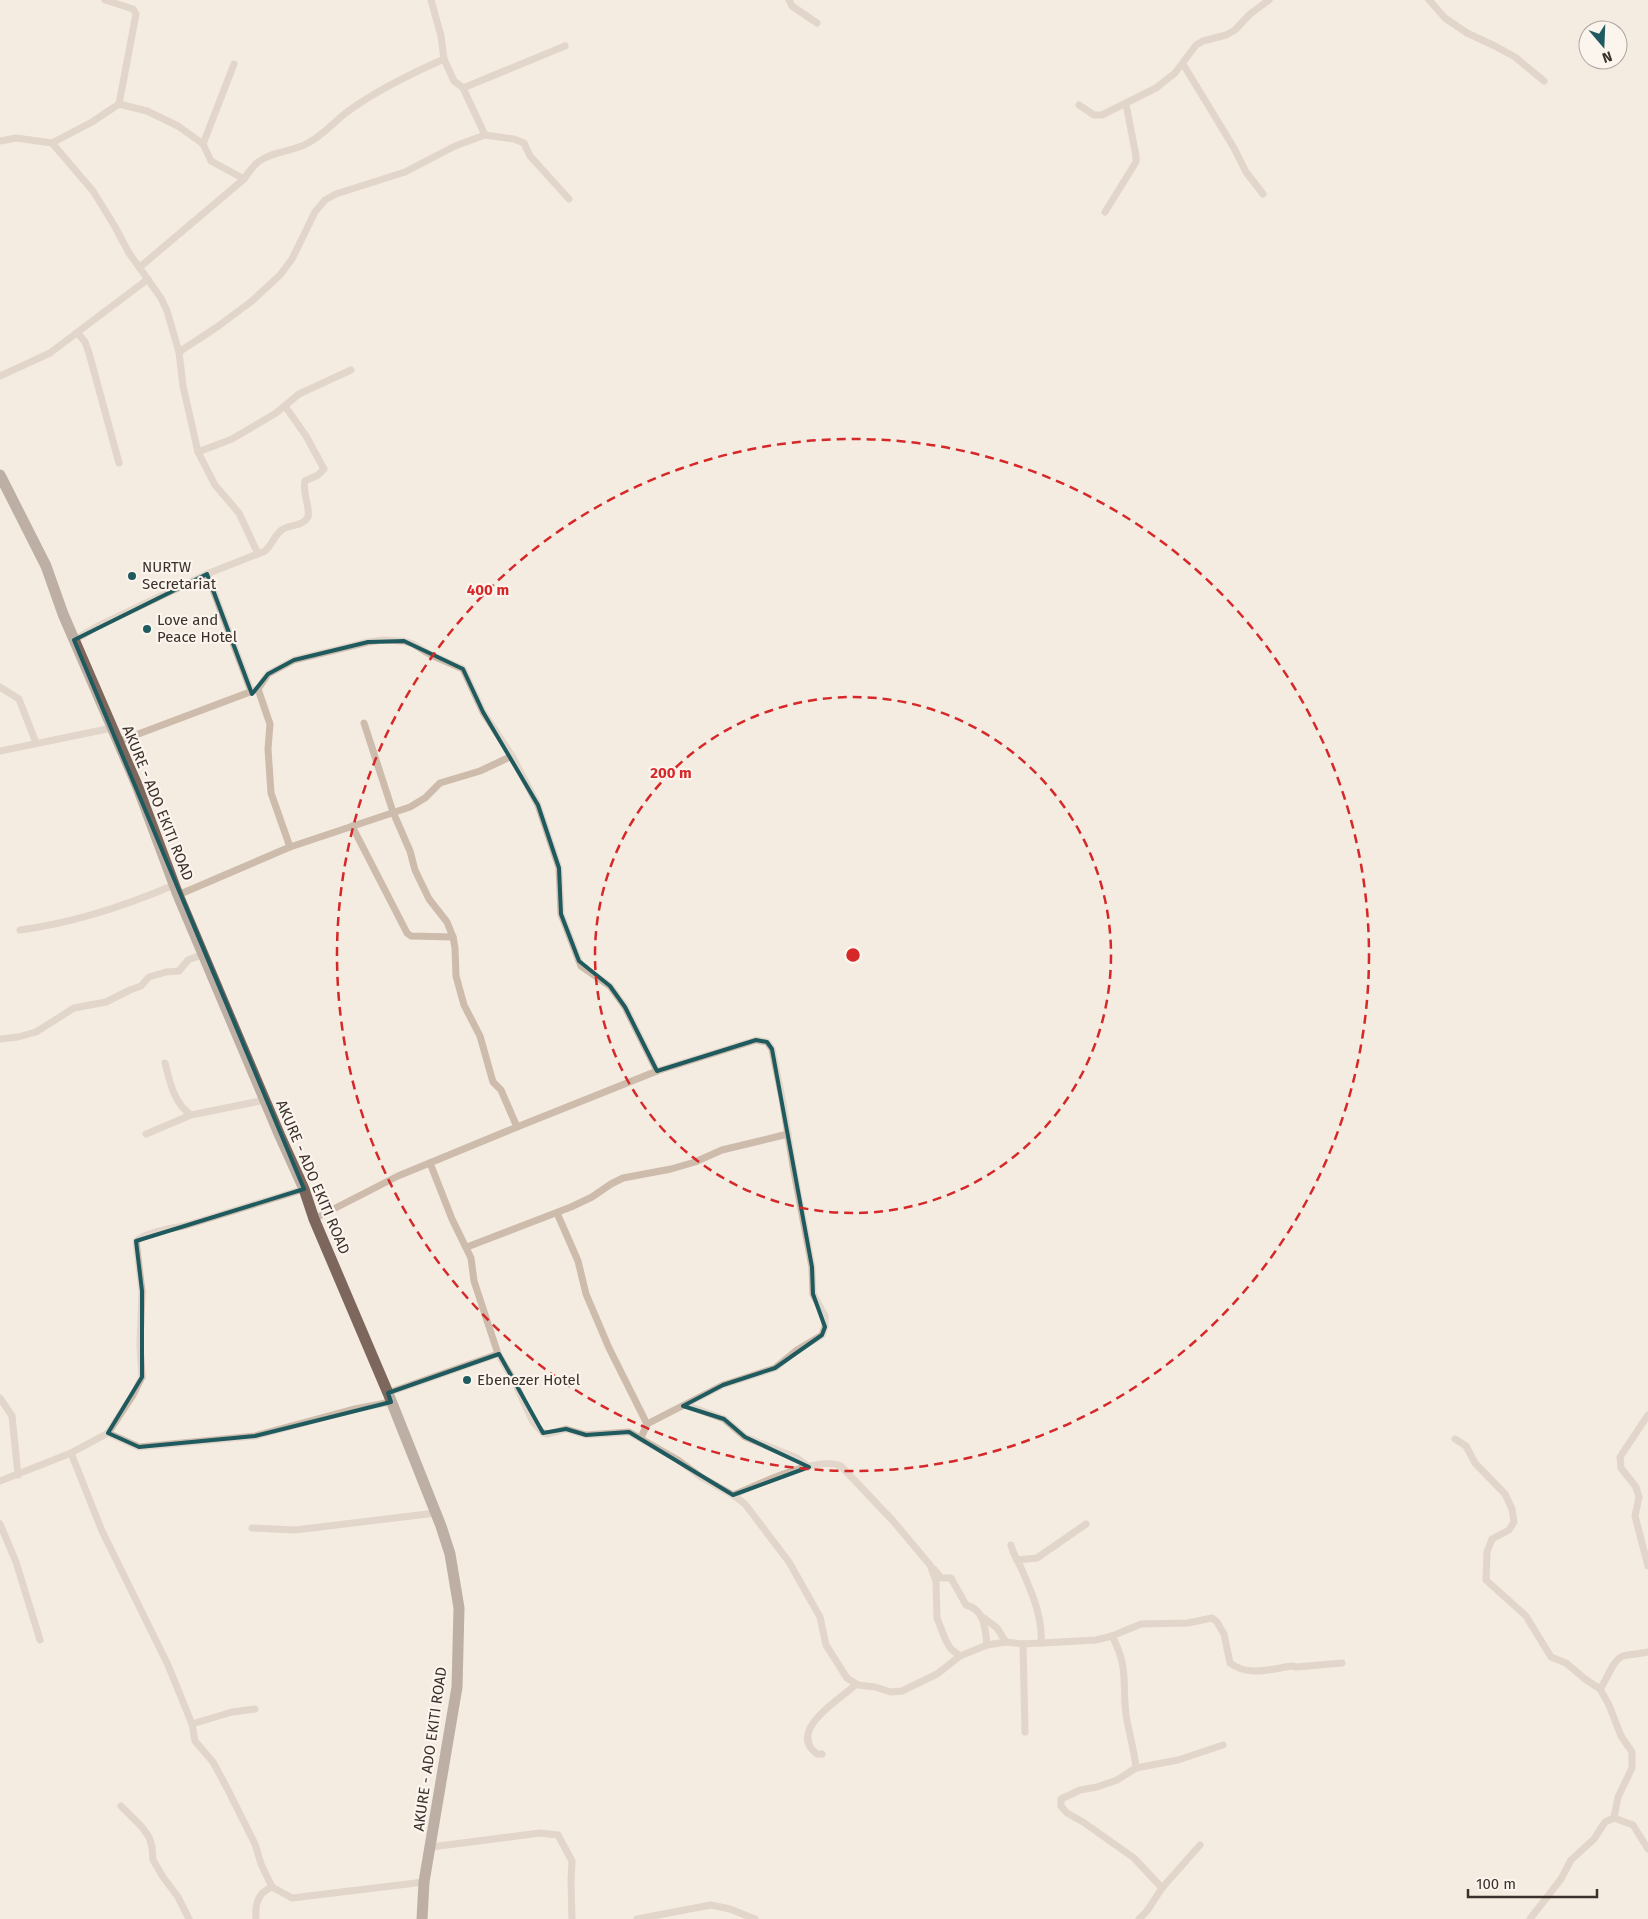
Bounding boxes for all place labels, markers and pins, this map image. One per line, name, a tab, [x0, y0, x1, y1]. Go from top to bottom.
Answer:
place label: NURTW Secretariat	[142, 558, 217, 593]
marker: NURTW Secretariat	[126, 570, 138, 582]
place label: Love and Peace Hotel	[157, 611, 238, 646]
marker: Love and Peace Hotel	[141, 623, 153, 635]
centre of rings	[844, 946, 862, 964]
place label: Ebenezer Hotel	[477, 1371, 581, 1389]
marker: Ebenezer Hotel	[461, 1374, 473, 1386]

